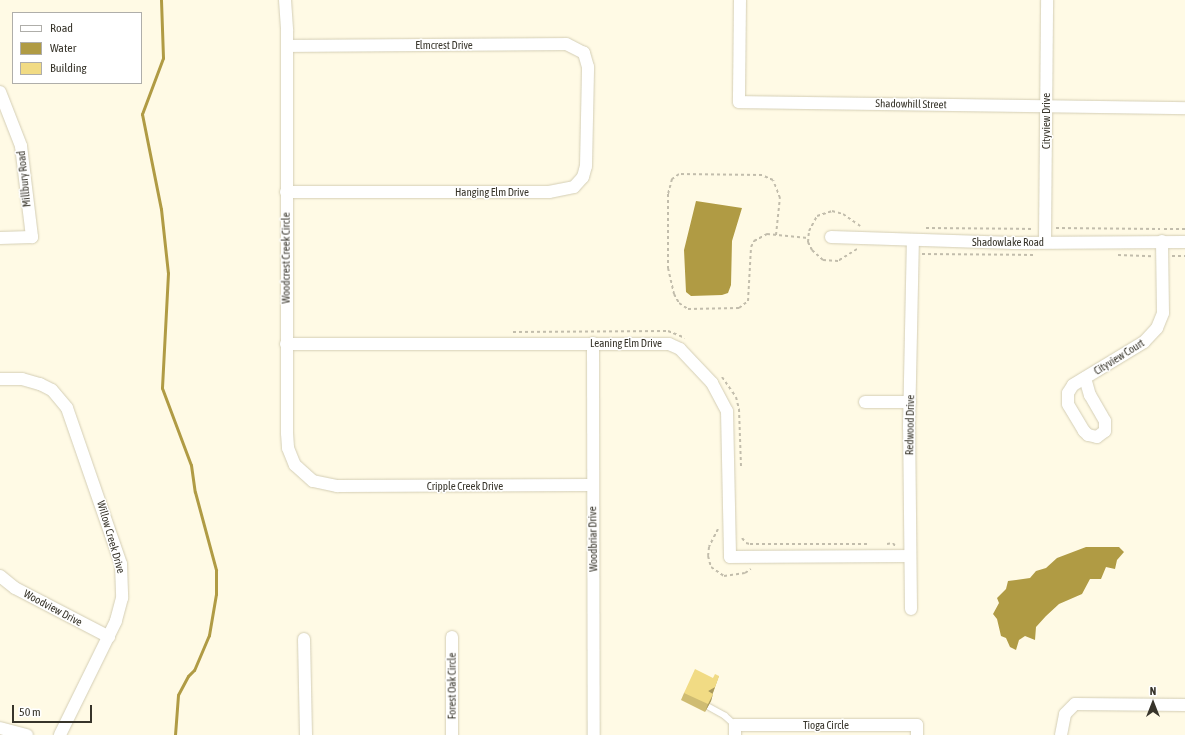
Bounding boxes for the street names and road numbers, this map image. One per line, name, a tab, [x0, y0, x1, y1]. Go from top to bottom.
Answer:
street label: Elmcrest Drive	[415, 38, 473, 52]
street label: Cityview Drive	[1039, 93, 1053, 149]
street label: Shadowhill Street	[875, 97, 947, 111]
street label: Millbury Road	[14, 150, 34, 208]
street label: Hanging Elm Drive	[455, 185, 529, 199]
street label: Woodcrest Creek Circle	[279, 212, 293, 304]
street label: Shadowlake Road	[972, 235, 1044, 249]
street label: Leaning Elm Drive	[590, 336, 662, 350]
street label: Cityview Court	[1091, 336, 1147, 378]
street label: Redwood Drive	[903, 395, 917, 455]
street label: Cripple Creek Drive	[427, 479, 503, 493]
street label: Willow Creek Drive	[94, 499, 128, 575]
street label: Woodbriar Drive	[586, 506, 600, 572]
street label: Woodview Drive	[21, 587, 85, 629]
street label: Forest Oak Circle	[445, 653, 459, 719]
street label: Tioga Circle	[803, 718, 849, 732]

